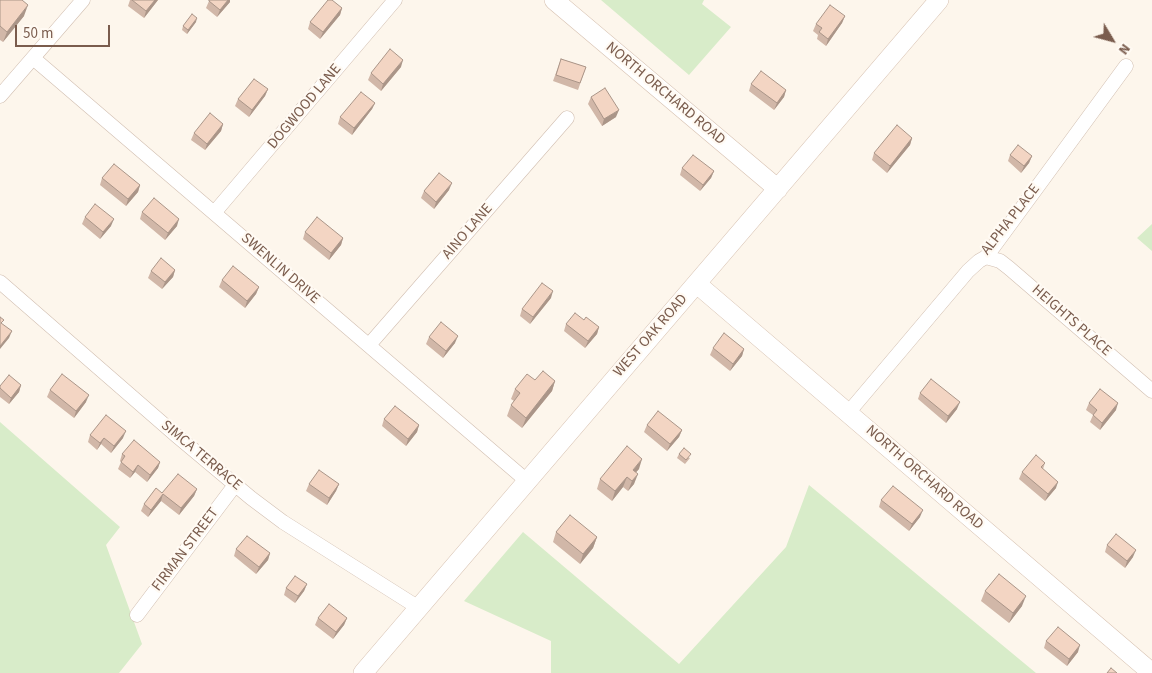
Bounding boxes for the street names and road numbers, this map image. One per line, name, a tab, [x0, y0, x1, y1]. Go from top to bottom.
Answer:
street label: NORTH ORCHARD ROAD	[602, 39, 728, 149]
street label: DOGWOOD LANE	[264, 61, 346, 153]
street label: ALPHA PLACE	[978, 181, 1044, 259]
street label: AINO LANE	[439, 200, 497, 264]
street label: SWENLIN DRIVE	[237, 230, 323, 308]
street label: HEIGHTS PLACE	[1028, 282, 1114, 360]
street label: WEST OAK ROAD	[610, 291, 692, 381]
street label: SIMCA TERRACE	[157, 417, 245, 495]
street label: NORTH ORCHARD ROAD	[861, 422, 987, 534]
street label: FIRMAN STREET	[149, 505, 223, 595]

